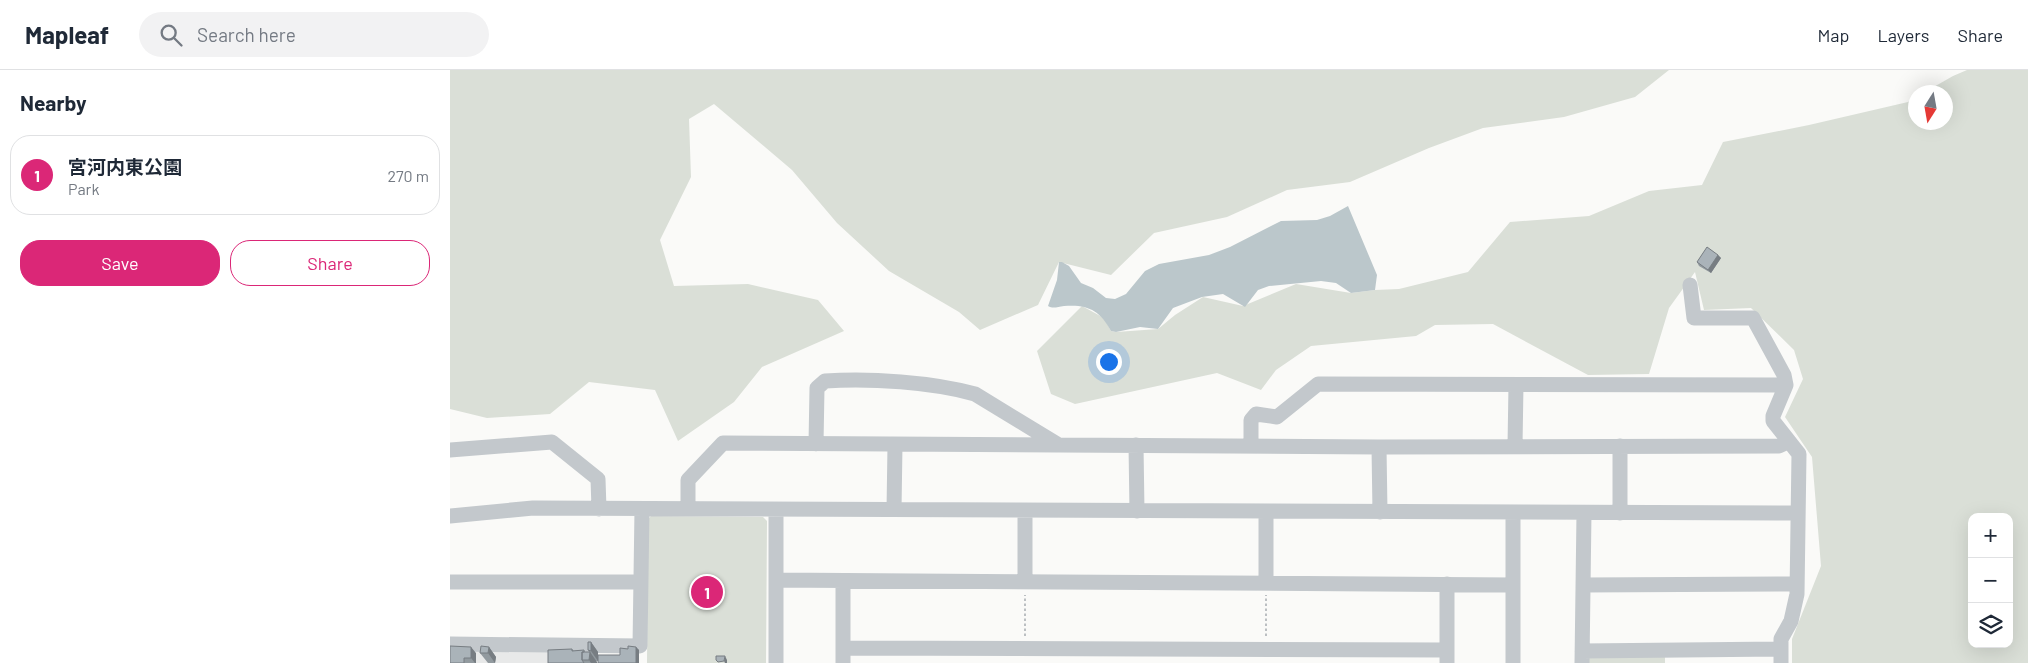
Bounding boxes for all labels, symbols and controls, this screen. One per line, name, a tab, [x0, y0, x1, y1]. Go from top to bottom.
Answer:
search box	[139, 12, 489, 57]
text: Mapleaf	[25, 20, 109, 49]
icon: search	[157, 21, 185, 49]
text: Search here	[197, 23, 296, 46]
text: Map	[1817, 24, 1849, 46]
text: Layers	[1877, 24, 1930, 46]
text: Share	[1958, 24, 2003, 46]
north arrow	[1908, 85, 1953, 130]
text: Nearby	[20, 90, 86, 115]
text: 宮河内東公園	[68, 155, 182, 178]
text: 1	[34, 166, 40, 185]
text: 270 m	[387, 166, 429, 185]
text: Park	[68, 179, 99, 198]
button: Save	[20, 240, 220, 286]
button: Share	[230, 240, 430, 286]
your location	[1096, 349, 1122, 375]
map controls	[1968, 513, 2013, 648]
button: +	[1968, 513, 2013, 558]
button: −	[1968, 558, 2013, 603]
pin: 1	[691, 573, 723, 611]
button: layers	[1968, 603, 2013, 648]

